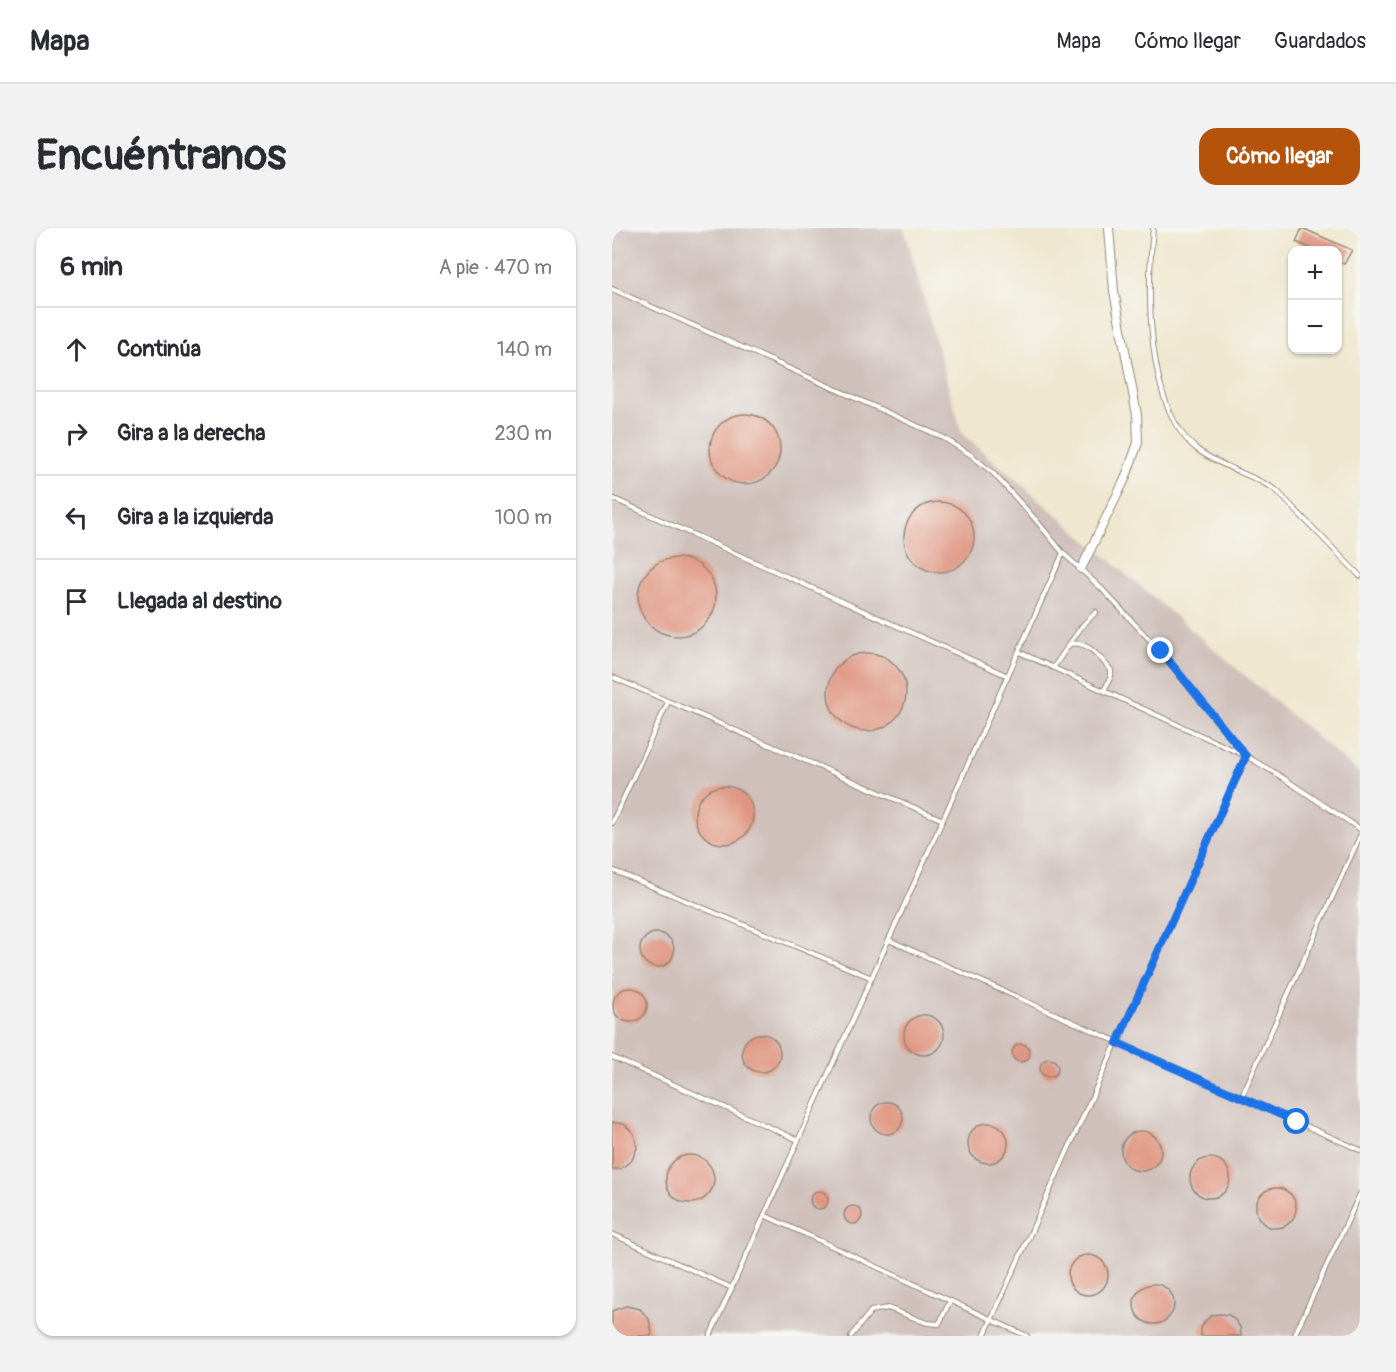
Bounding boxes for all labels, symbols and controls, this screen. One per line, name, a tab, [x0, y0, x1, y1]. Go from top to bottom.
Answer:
text: Mapa	[30, 24, 89, 59]
text: Mapa	[1056, 28, 1101, 55]
text: Cómo llegar	[1134, 28, 1241, 55]
text: Guardados	[1274, 28, 1366, 55]
button: Cómo llegar	[1199, 128, 1360, 185]
text: Encuéntranos	[36, 130, 286, 182]
map controls	[1288, 246, 1342, 354]
button: +	[1288, 246, 1342, 300]
text: 6 min	[60, 251, 123, 283]
text: A pie · 470 m	[439, 255, 552, 280]
button: −	[1288, 300, 1342, 354]
icon: ahead	[60, 333, 93, 366]
text: Continúa	[117, 335, 201, 363]
text: 140 m	[497, 337, 552, 362]
icon: right	[60, 417, 93, 450]
text: Gira a la derecha	[117, 419, 265, 447]
text: 230 m	[495, 421, 552, 446]
icon: left	[60, 501, 93, 534]
text: Gira a la izquierda	[117, 503, 274, 531]
text: 100 m	[495, 505, 552, 530]
icon: arrive	[60, 585, 93, 618]
text: Llegada al destino	[117, 587, 282, 615]
route end	[1147, 637, 1173, 663]
route start	[1283, 1108, 1309, 1134]

